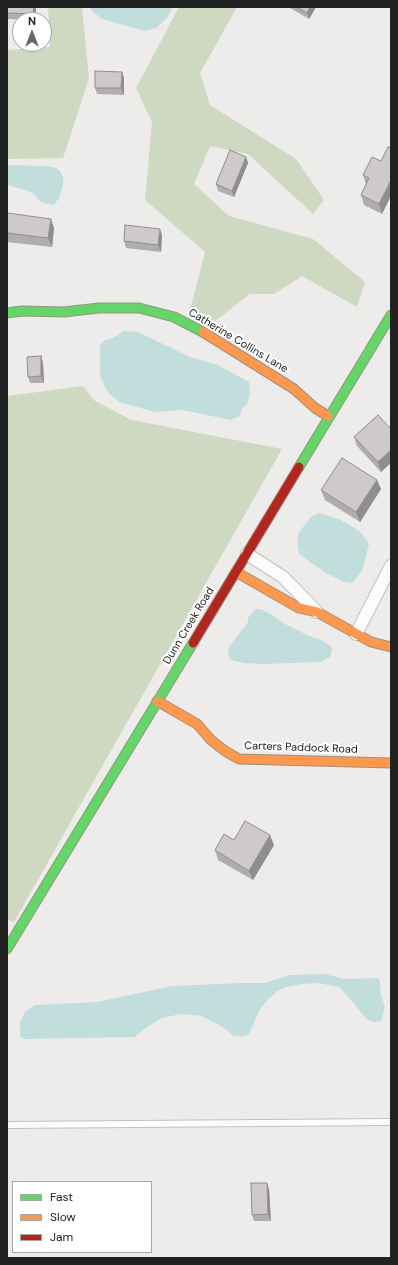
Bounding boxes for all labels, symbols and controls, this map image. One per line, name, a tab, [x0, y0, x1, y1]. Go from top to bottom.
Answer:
north arrow	[12, 12, 52, 52]
text: N	[28, 14, 36, 28]
street label: Catherine Collins Lane	[186, 306, 290, 376]
street label: Dunn Creek Road	[161, 585, 217, 667]
street label: Carters Paddock Road	[244, 739, 358, 757]
legend	[12, 1181, 152, 1253]
text: Fast	[50, 1189, 73, 1205]
text: Slow	[50, 1209, 76, 1225]
text: Jam	[50, 1229, 73, 1245]

